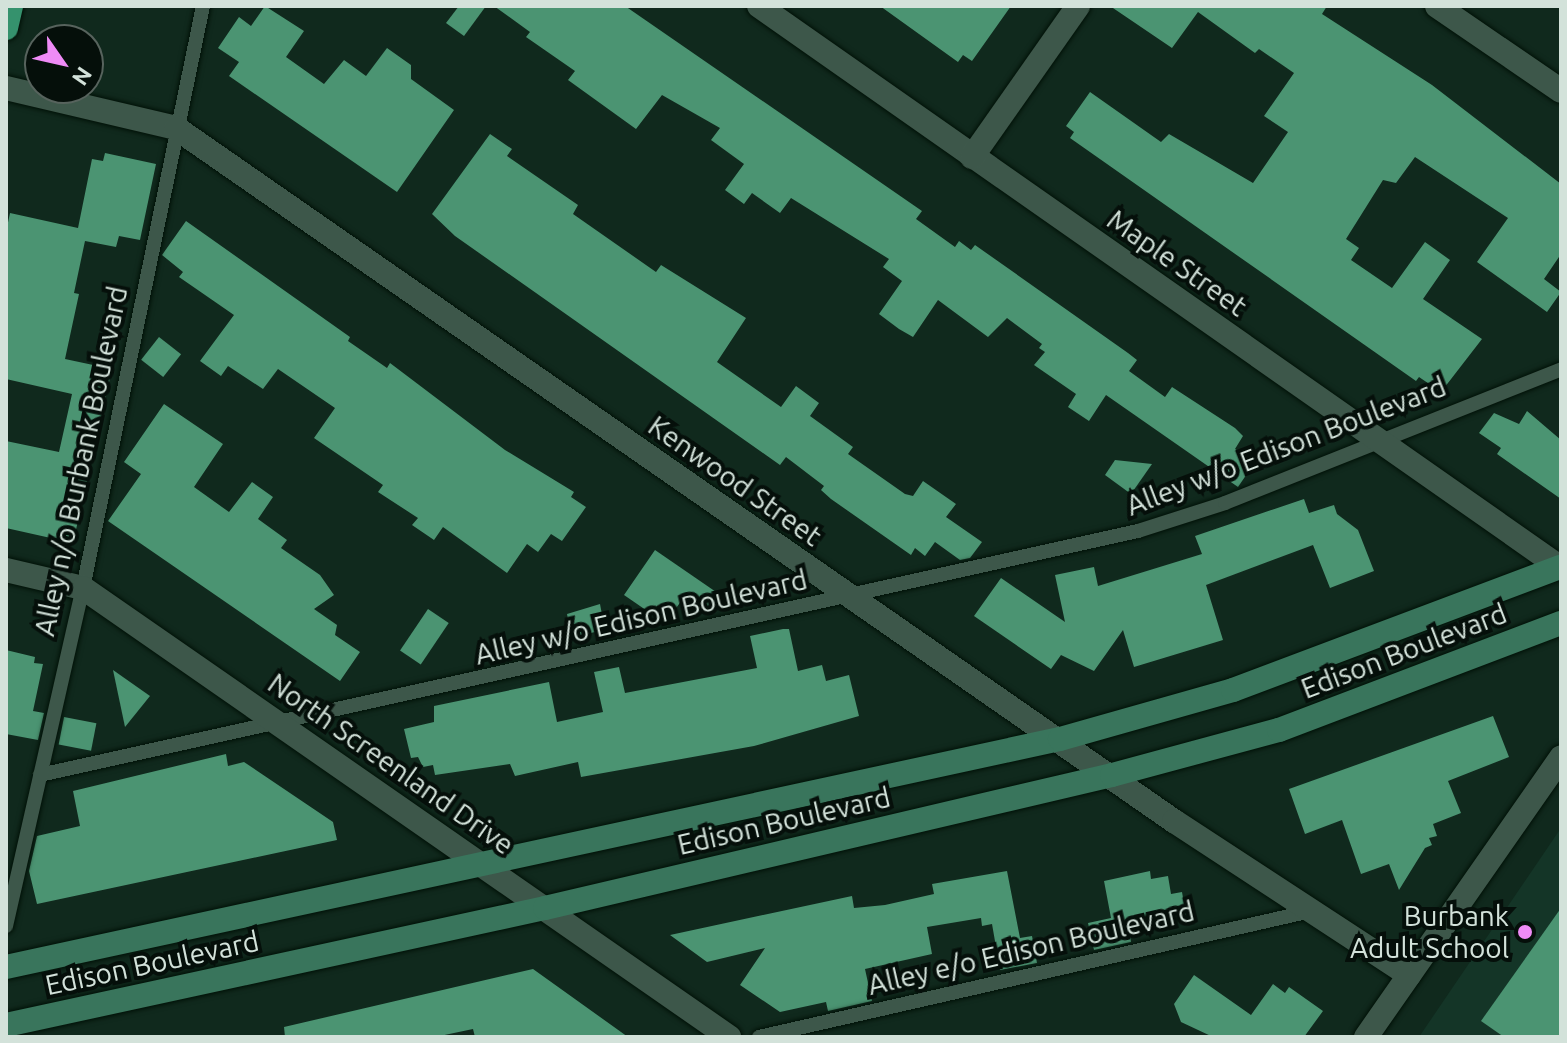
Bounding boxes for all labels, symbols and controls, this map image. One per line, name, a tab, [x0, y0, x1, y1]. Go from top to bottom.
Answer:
north arrow	[24, 24, 104, 104]
text: N	[68, 63, 98, 90]
street label: Maple Street	[1101, 203, 1253, 323]
street label: Alley n/o Burbank Boulevard	[27, 283, 135, 639]
street label: Alley w/o Edison Boulevard	[1121, 369, 1451, 523]
street label: Kenwood Street	[642, 409, 828, 553]
street label: Alley w/o Edison Boulevard	[472, 562, 810, 672]
street label: Edison Boulevard	[1296, 596, 1512, 706]
street label: North Screenland Drive	[262, 666, 520, 862]
street label: Edison Boulevard	[674, 780, 894, 862]
street label: Alley e/o Edison Boulevard	[864, 894, 1198, 1002]
place label: Burbank Adult School	[1350, 899, 1509, 965]
marker: Burbank Adult School	[1516, 923, 1534, 941]
street label: Edison Boulevard	[42, 924, 262, 1002]

